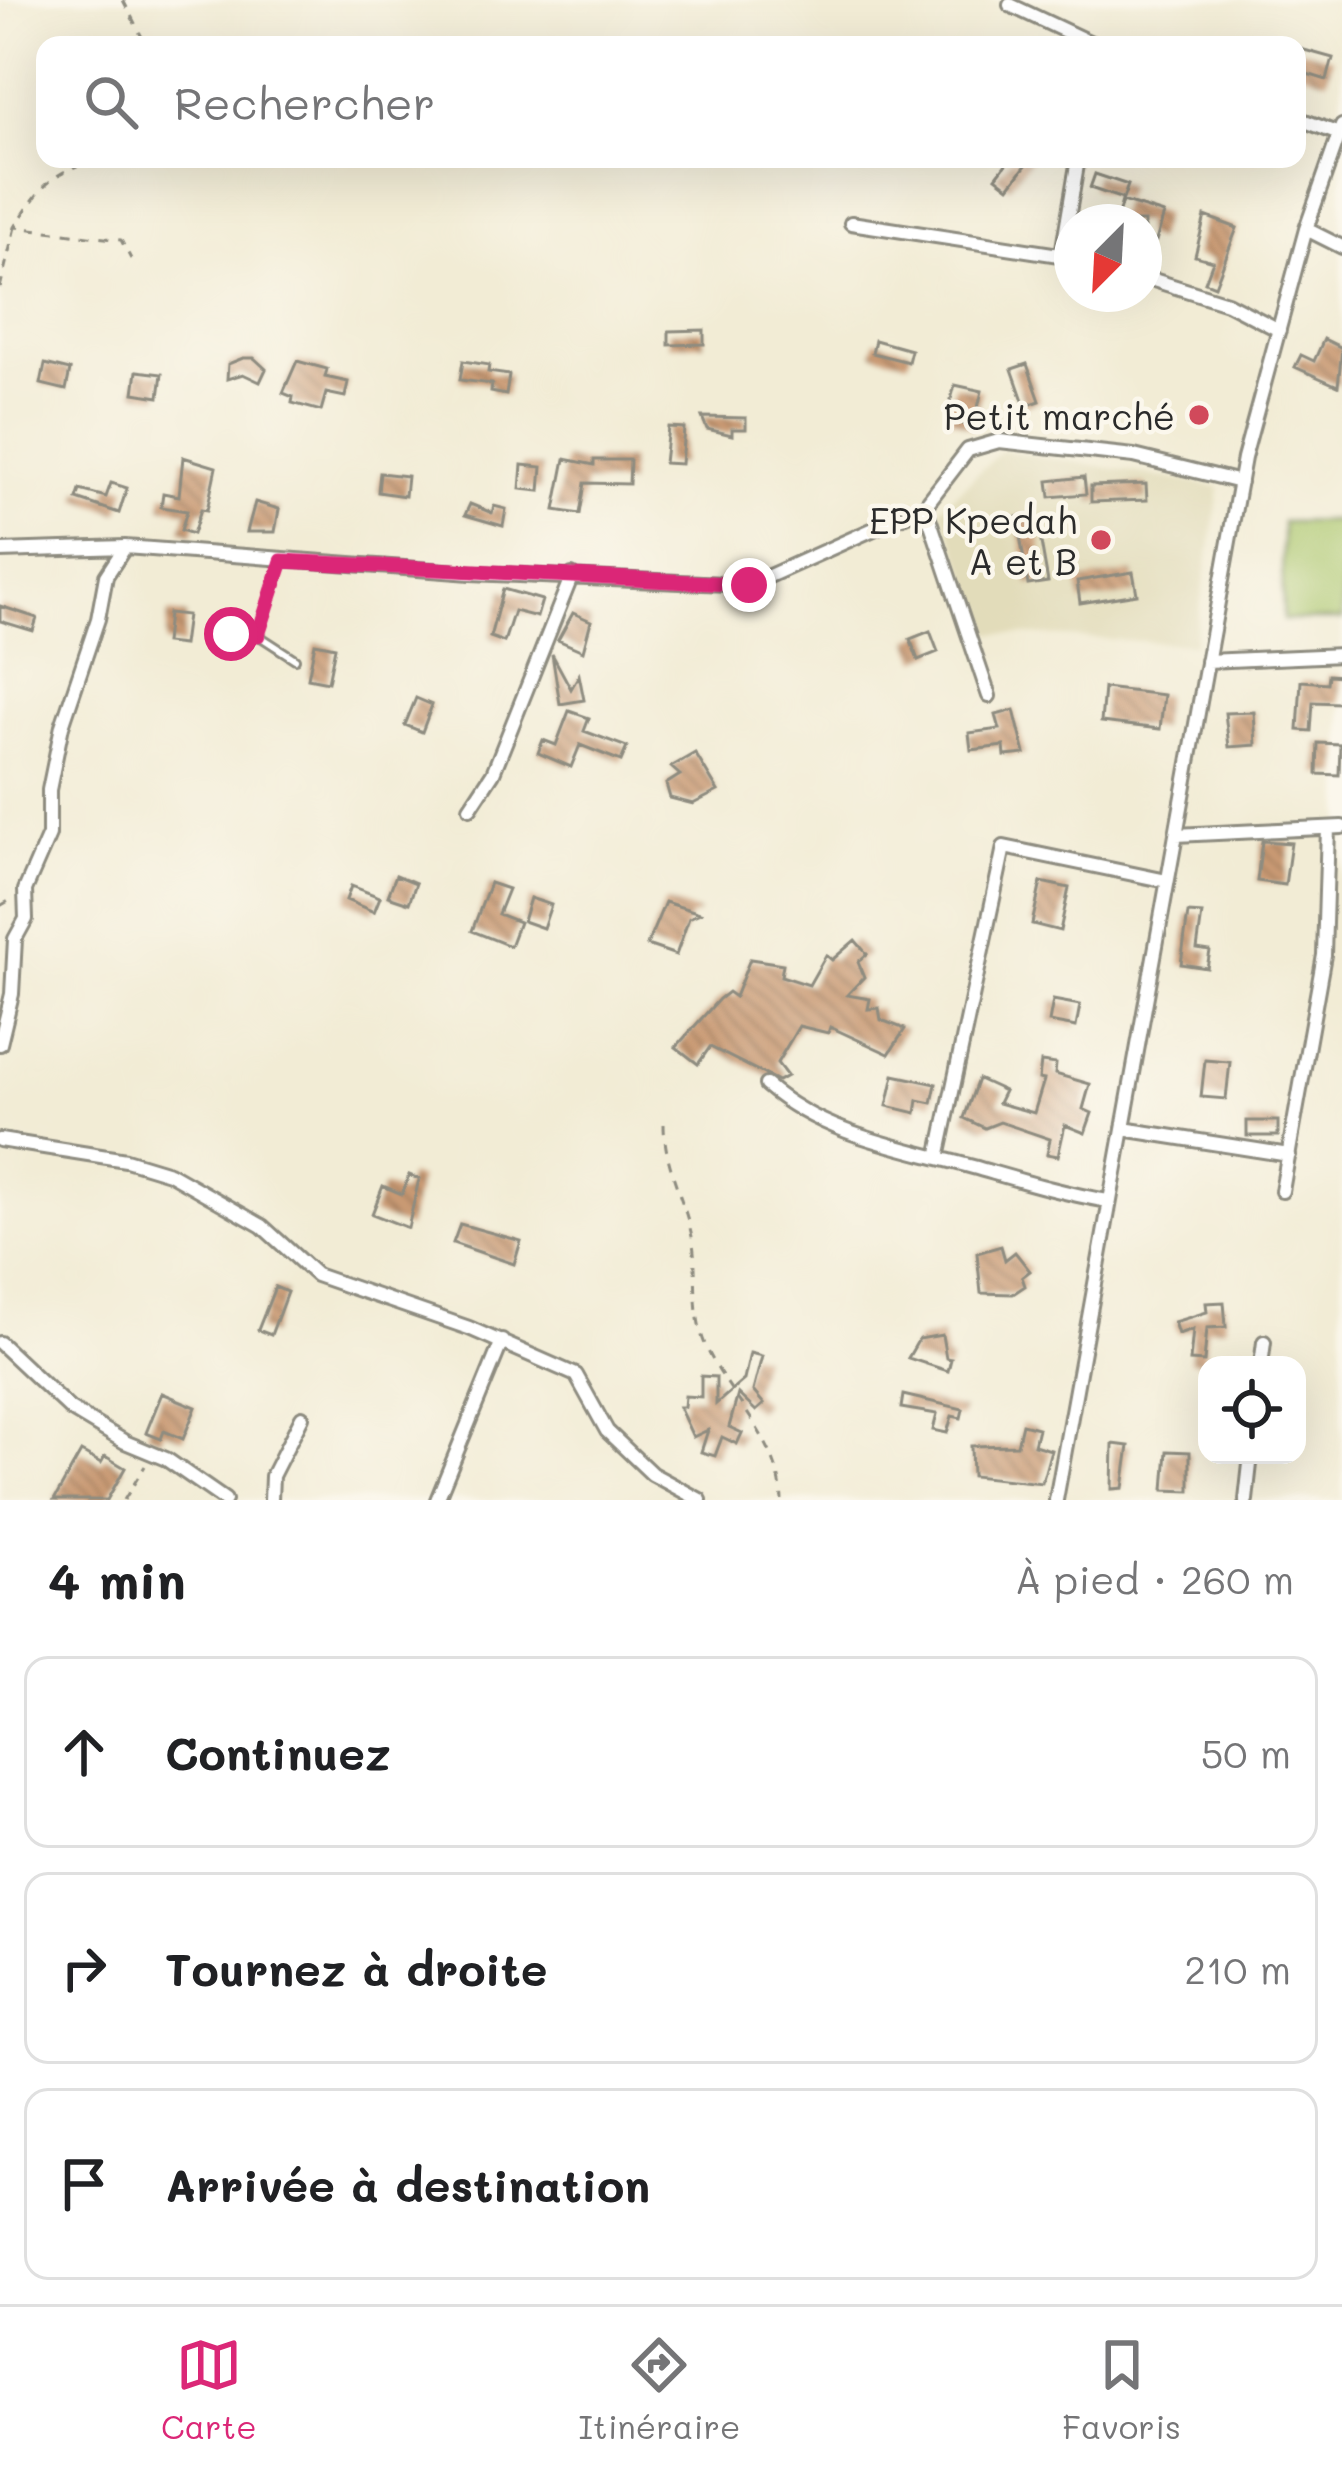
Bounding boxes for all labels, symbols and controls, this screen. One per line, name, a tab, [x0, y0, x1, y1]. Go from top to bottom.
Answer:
search box	[36, 36, 1306, 168]
icon: search	[78, 69, 144, 135]
text: Rechercher	[174, 73, 435, 131]
north arrow	[1054, 204, 1162, 312]
place label: Petit marché	[944, 392, 1175, 439]
marker: Petit marché	[1186, 402, 1212, 428]
place label: EPP Kpedah A et B	[869, 496, 1077, 584]
marker: EPP Kpedah A et B	[1088, 527, 1114, 553]
route end	[722, 558, 776, 612]
route start	[204, 607, 258, 661]
map controls	[1198, 1356, 1306, 1464]
button: locate	[1198, 1356, 1306, 1464]
text: 4 min	[48, 1545, 186, 1612]
text: À pied · 260 m	[1015, 1553, 1294, 1604]
icon: ahead	[51, 1719, 117, 1785]
text: Continuez	[165, 1723, 391, 1781]
text: 50 m	[1201, 1727, 1291, 1778]
icon: right	[51, 1935, 117, 2001]
text: Tournez à droite	[165, 1939, 548, 1997]
text: 210 m	[1184, 1943, 1291, 1994]
icon: arrive	[51, 2151, 117, 2217]
text: Arrivée à destination	[165, 2155, 650, 2213]
tab: Carte	[161, 2332, 257, 2447]
tab: Itinéraire	[578, 2332, 740, 2447]
tab: Favoris	[1062, 2332, 1181, 2447]

